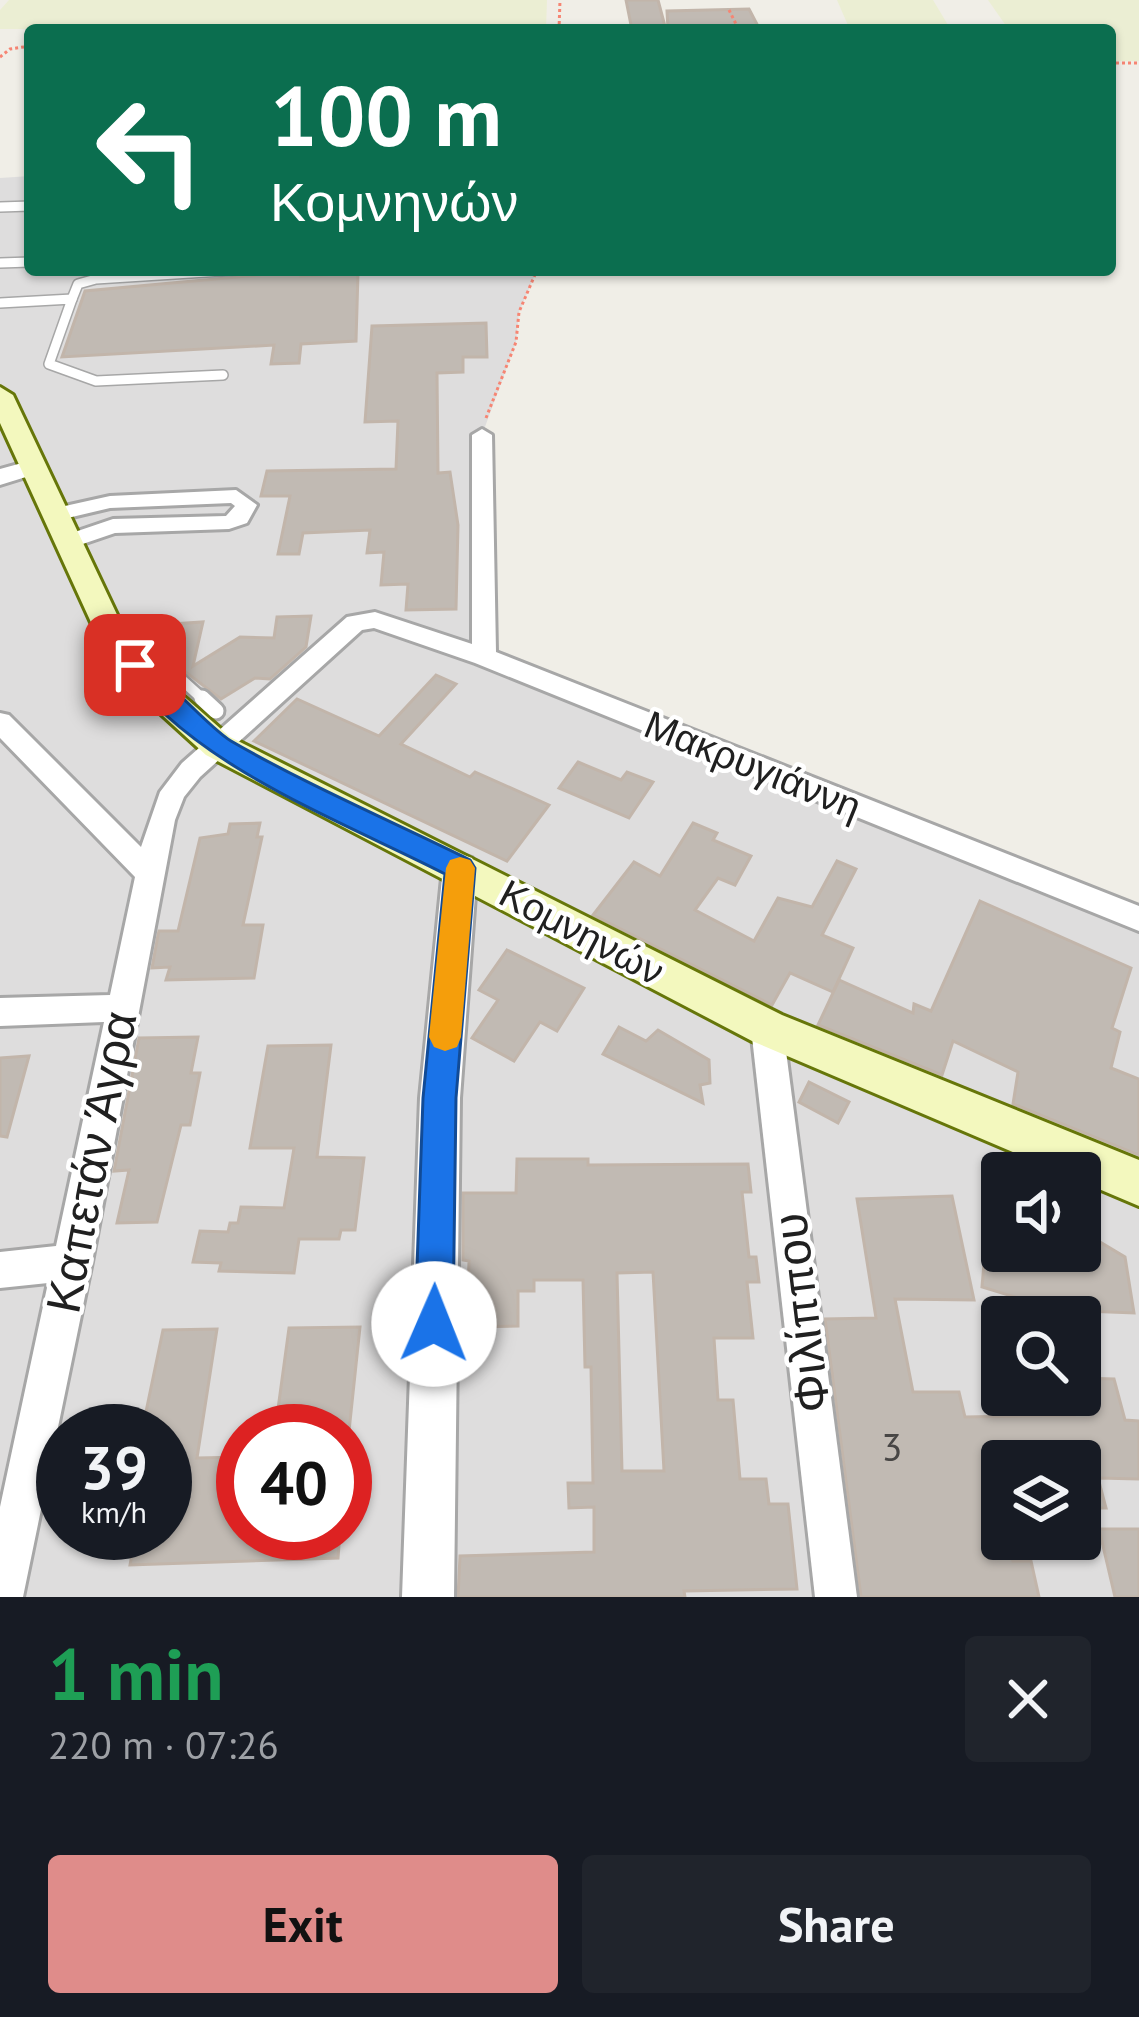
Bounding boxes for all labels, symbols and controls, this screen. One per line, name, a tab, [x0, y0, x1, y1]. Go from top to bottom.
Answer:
text: 100 m	[270, 60, 502, 169]
icon: left	[72, 72, 228, 228]
text: Κομνηνών	[270, 166, 518, 236]
pin	[84, 614, 186, 716]
icon: arrive	[102, 632, 168, 698]
street label: Μακρυγιάννη	[637, 698, 869, 831]
street label: Κομνηνών	[491, 867, 673, 996]
street label: Καπετάν Άγρα	[30, 1006, 150, 1318]
map controls	[981, 1152, 1101, 1560]
button: sound	[981, 1152, 1101, 1272]
street label: Φιλίππου	[757, 1210, 843, 1416]
position arrow	[371, 1261, 497, 1387]
button: search	[981, 1296, 1101, 1416]
speed limit sign: 40	[216, 1404, 372, 1560]
house number: 3	[881, 1421, 903, 1472]
text: 39	[80, 1428, 148, 1506]
button: layers	[981, 1440, 1101, 1560]
text: km/h	[81, 1492, 147, 1531]
text: 1 min	[48, 1627, 224, 1720]
button: close	[965, 1636, 1091, 1762]
text: 220 m · 07:26	[48, 1719, 279, 1770]
button: Exit	[48, 1855, 558, 1993]
button: Share	[582, 1855, 1091, 1993]

